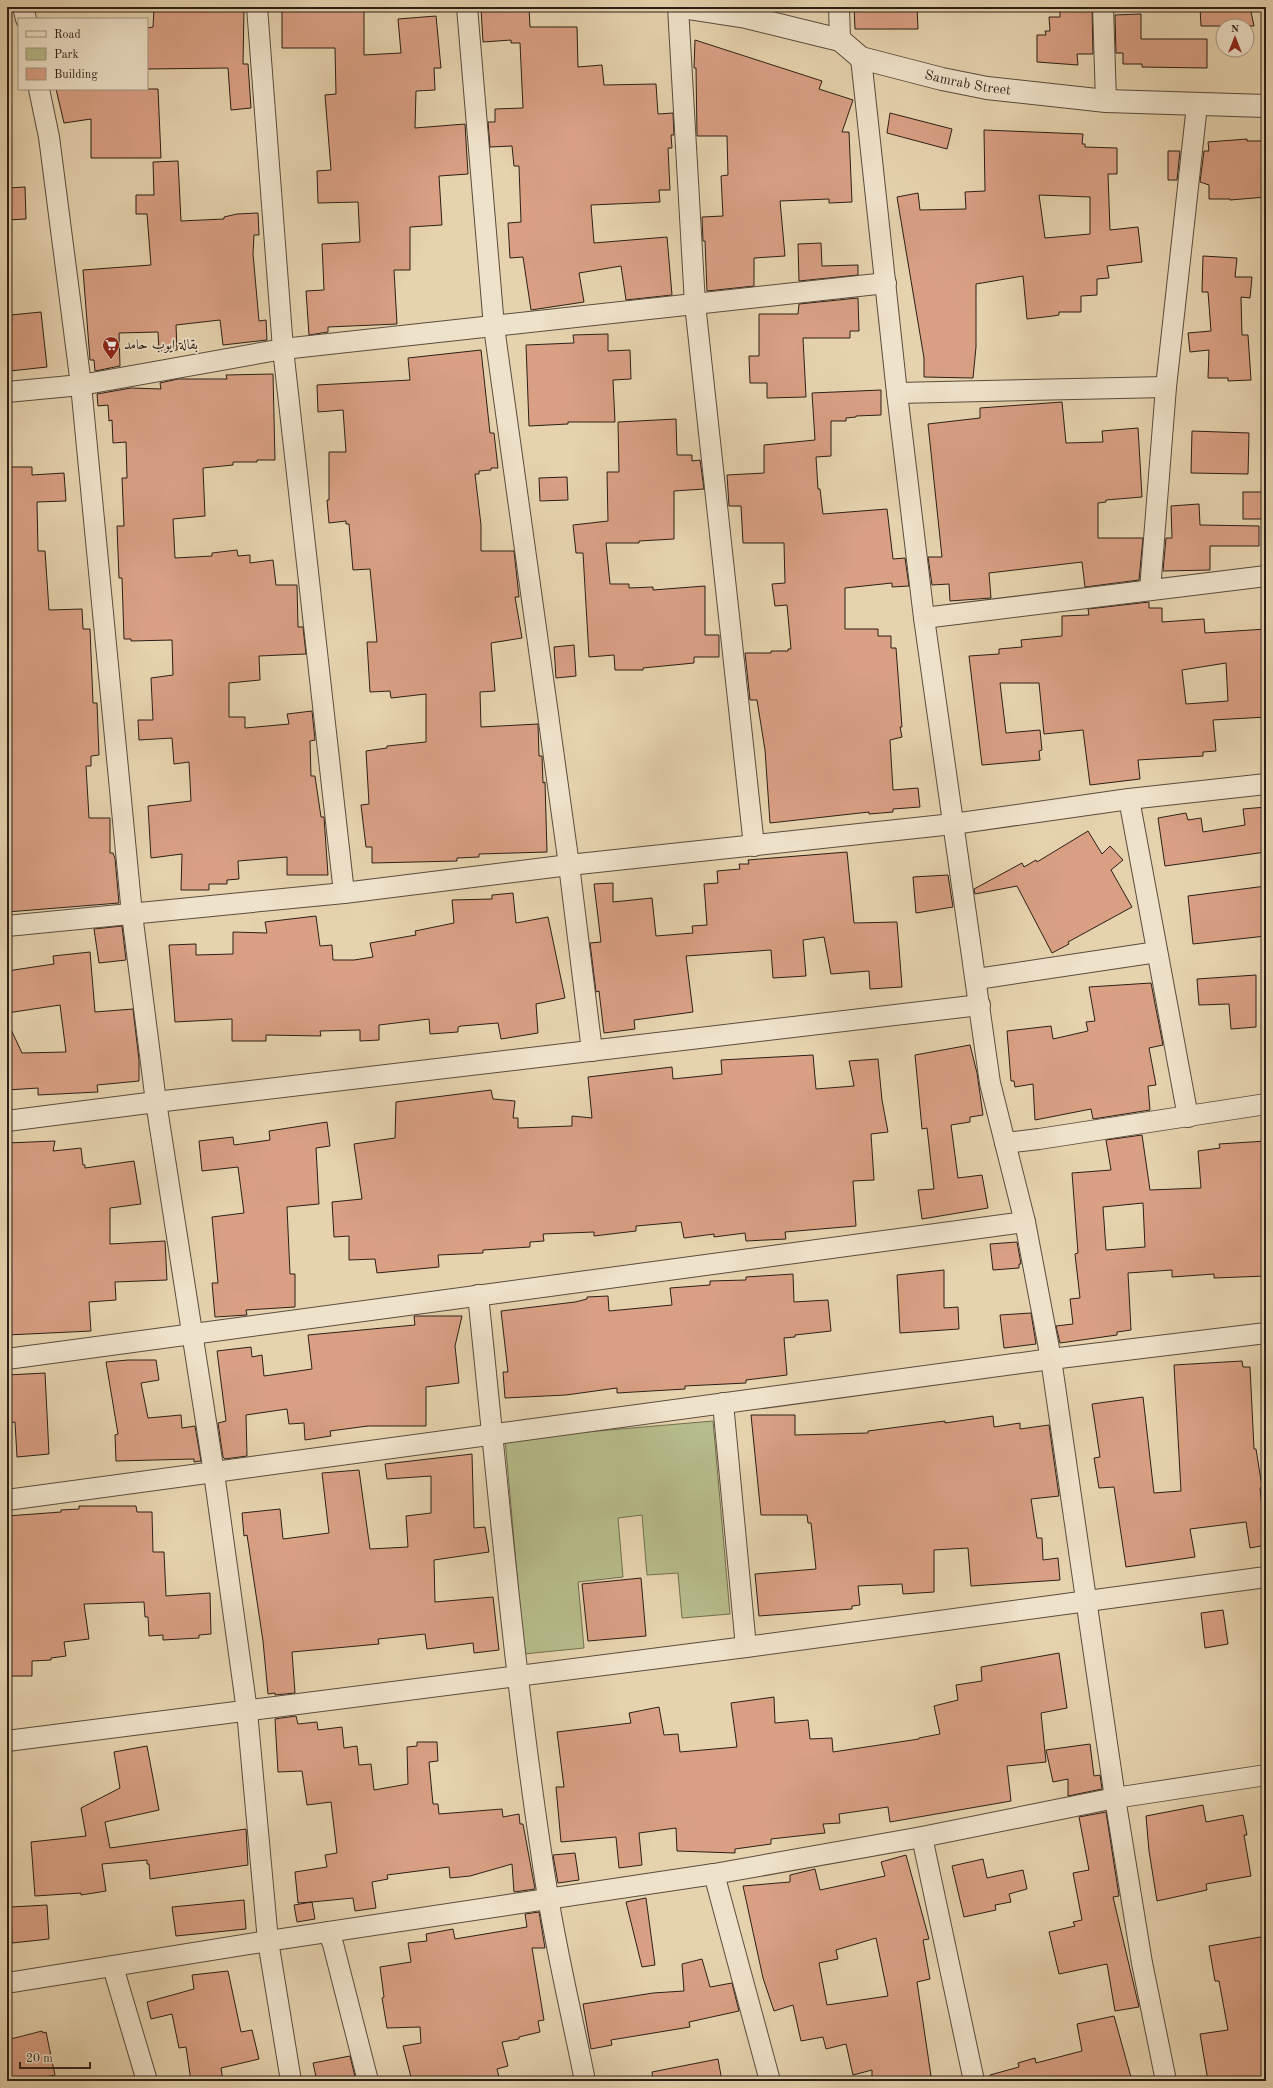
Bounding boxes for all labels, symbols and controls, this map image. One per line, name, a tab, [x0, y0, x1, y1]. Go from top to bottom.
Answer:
legend	[18, 18, 148, 90]
north arrow	[1215, 18, 1255, 58]
text: N	[1231, 24, 1240, 35]
text: Road	[54, 29, 81, 41]
text: Park	[54, 49, 79, 61]
street label: Samrab Street	[923, 68, 1012, 98]
text: Building	[54, 69, 98, 81]
supermarket icon: بقالة ايوب حامد	[101, 335, 121, 360]
place label: بقالة ايوب حامد	[124, 338, 198, 353]
scale bar	[20, 2044, 90, 2070]
text: 20 m	[26, 2053, 53, 2065]

